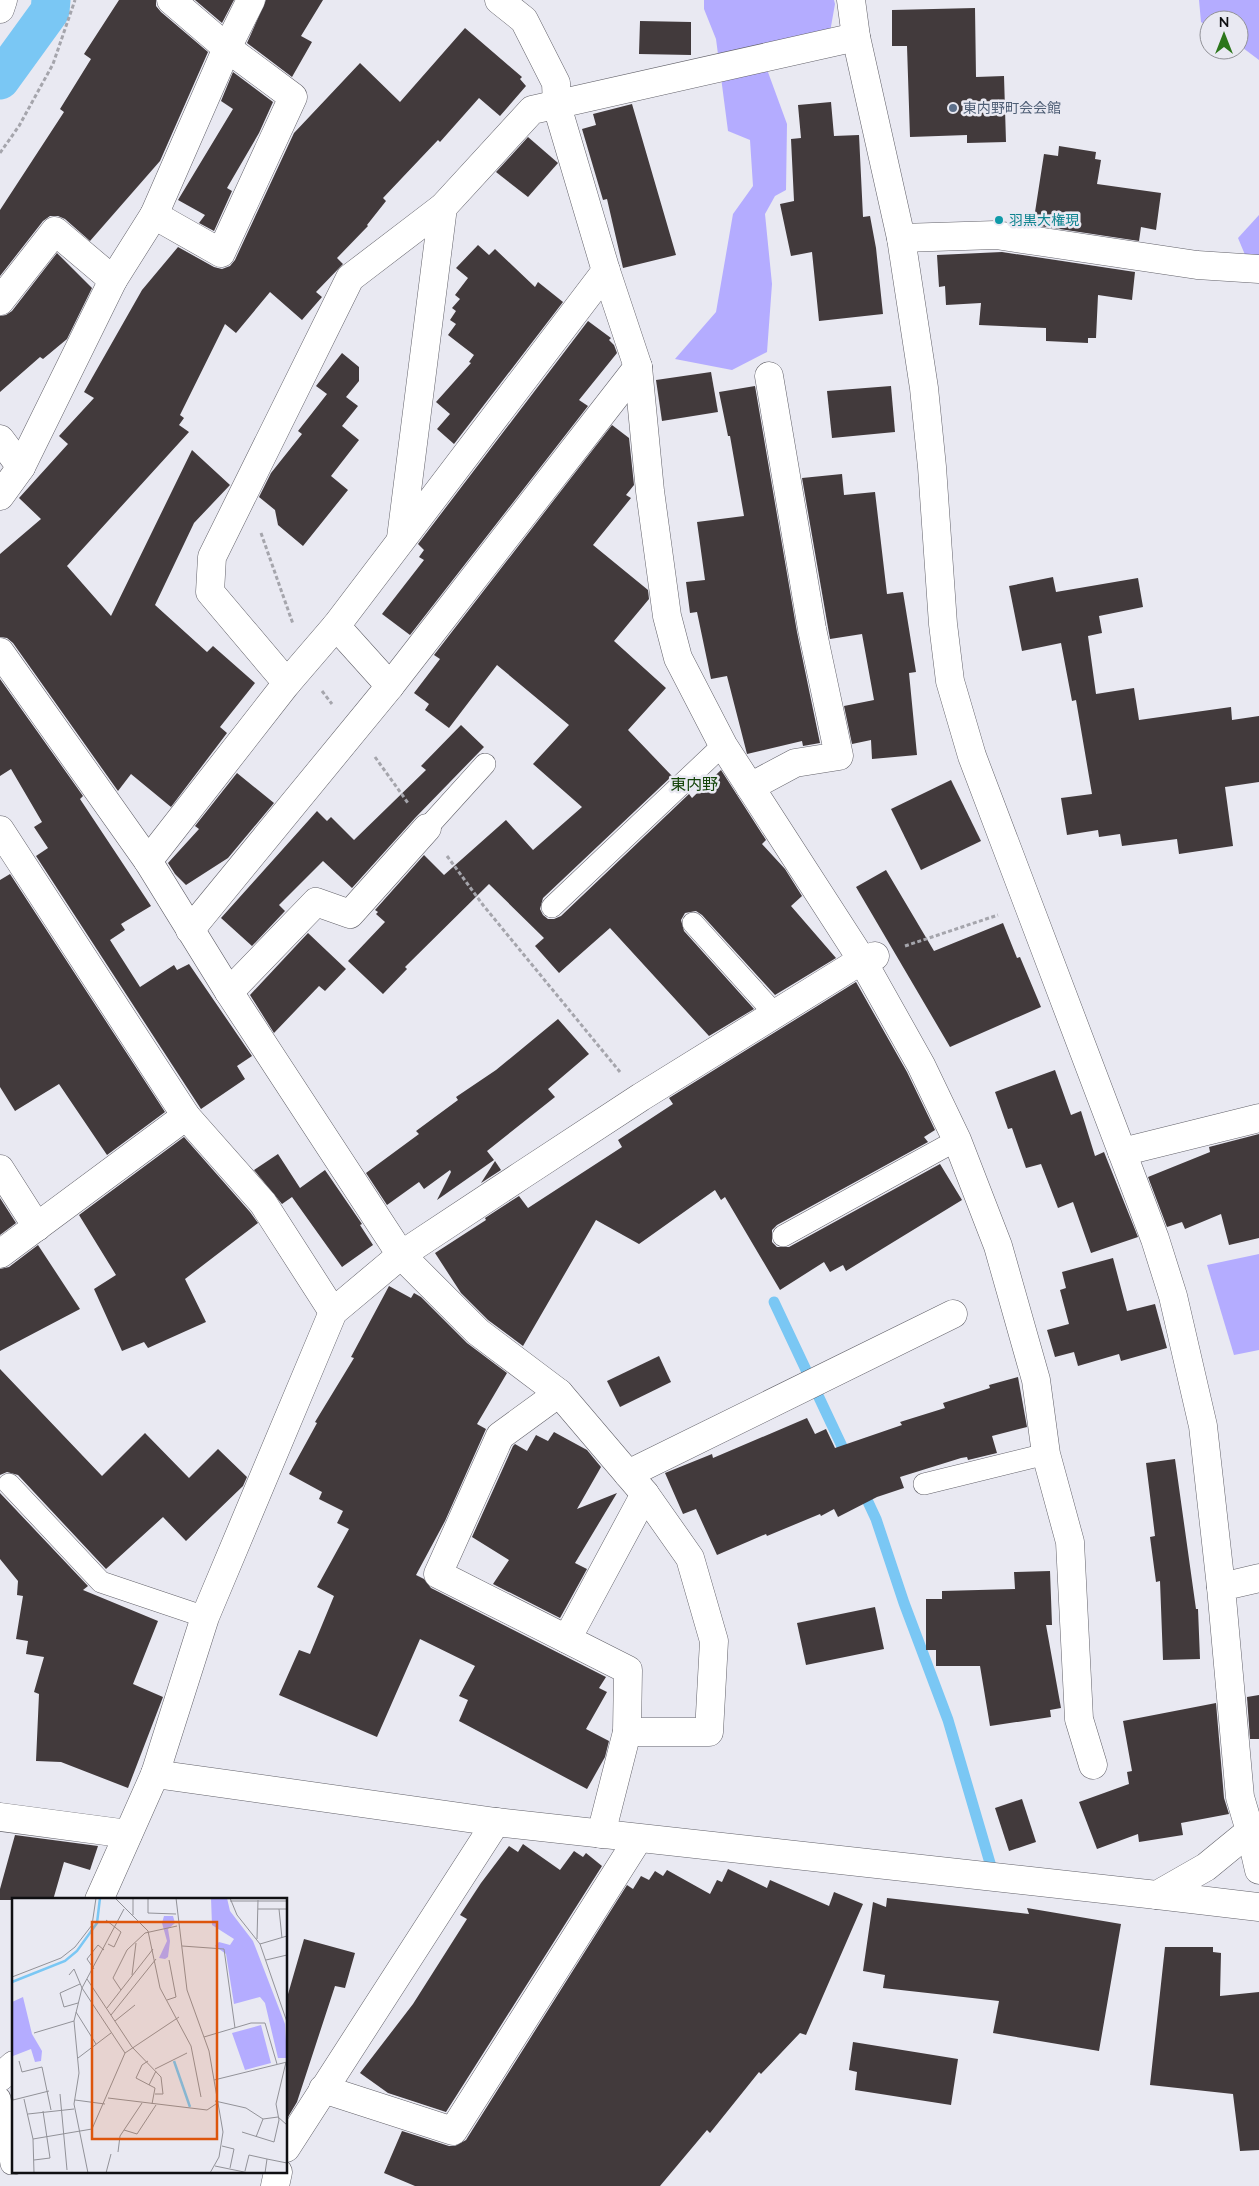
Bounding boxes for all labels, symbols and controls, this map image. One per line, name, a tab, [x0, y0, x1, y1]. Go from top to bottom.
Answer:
north arrow	[1199, 10, 1249, 60]
text: N	[1219, 13, 1229, 31]
place label: 東内野町会会館	[963, 99, 1061, 117]
marker: 東内野町会会館	[947, 102, 959, 114]
place label: 羽黒大権現	[1009, 211, 1079, 229]
marker: 羽黒大権現	[993, 214, 1005, 226]
district label: 東内野	[670, 774, 718, 794]
inset map	[12, 1898, 288, 2174]

